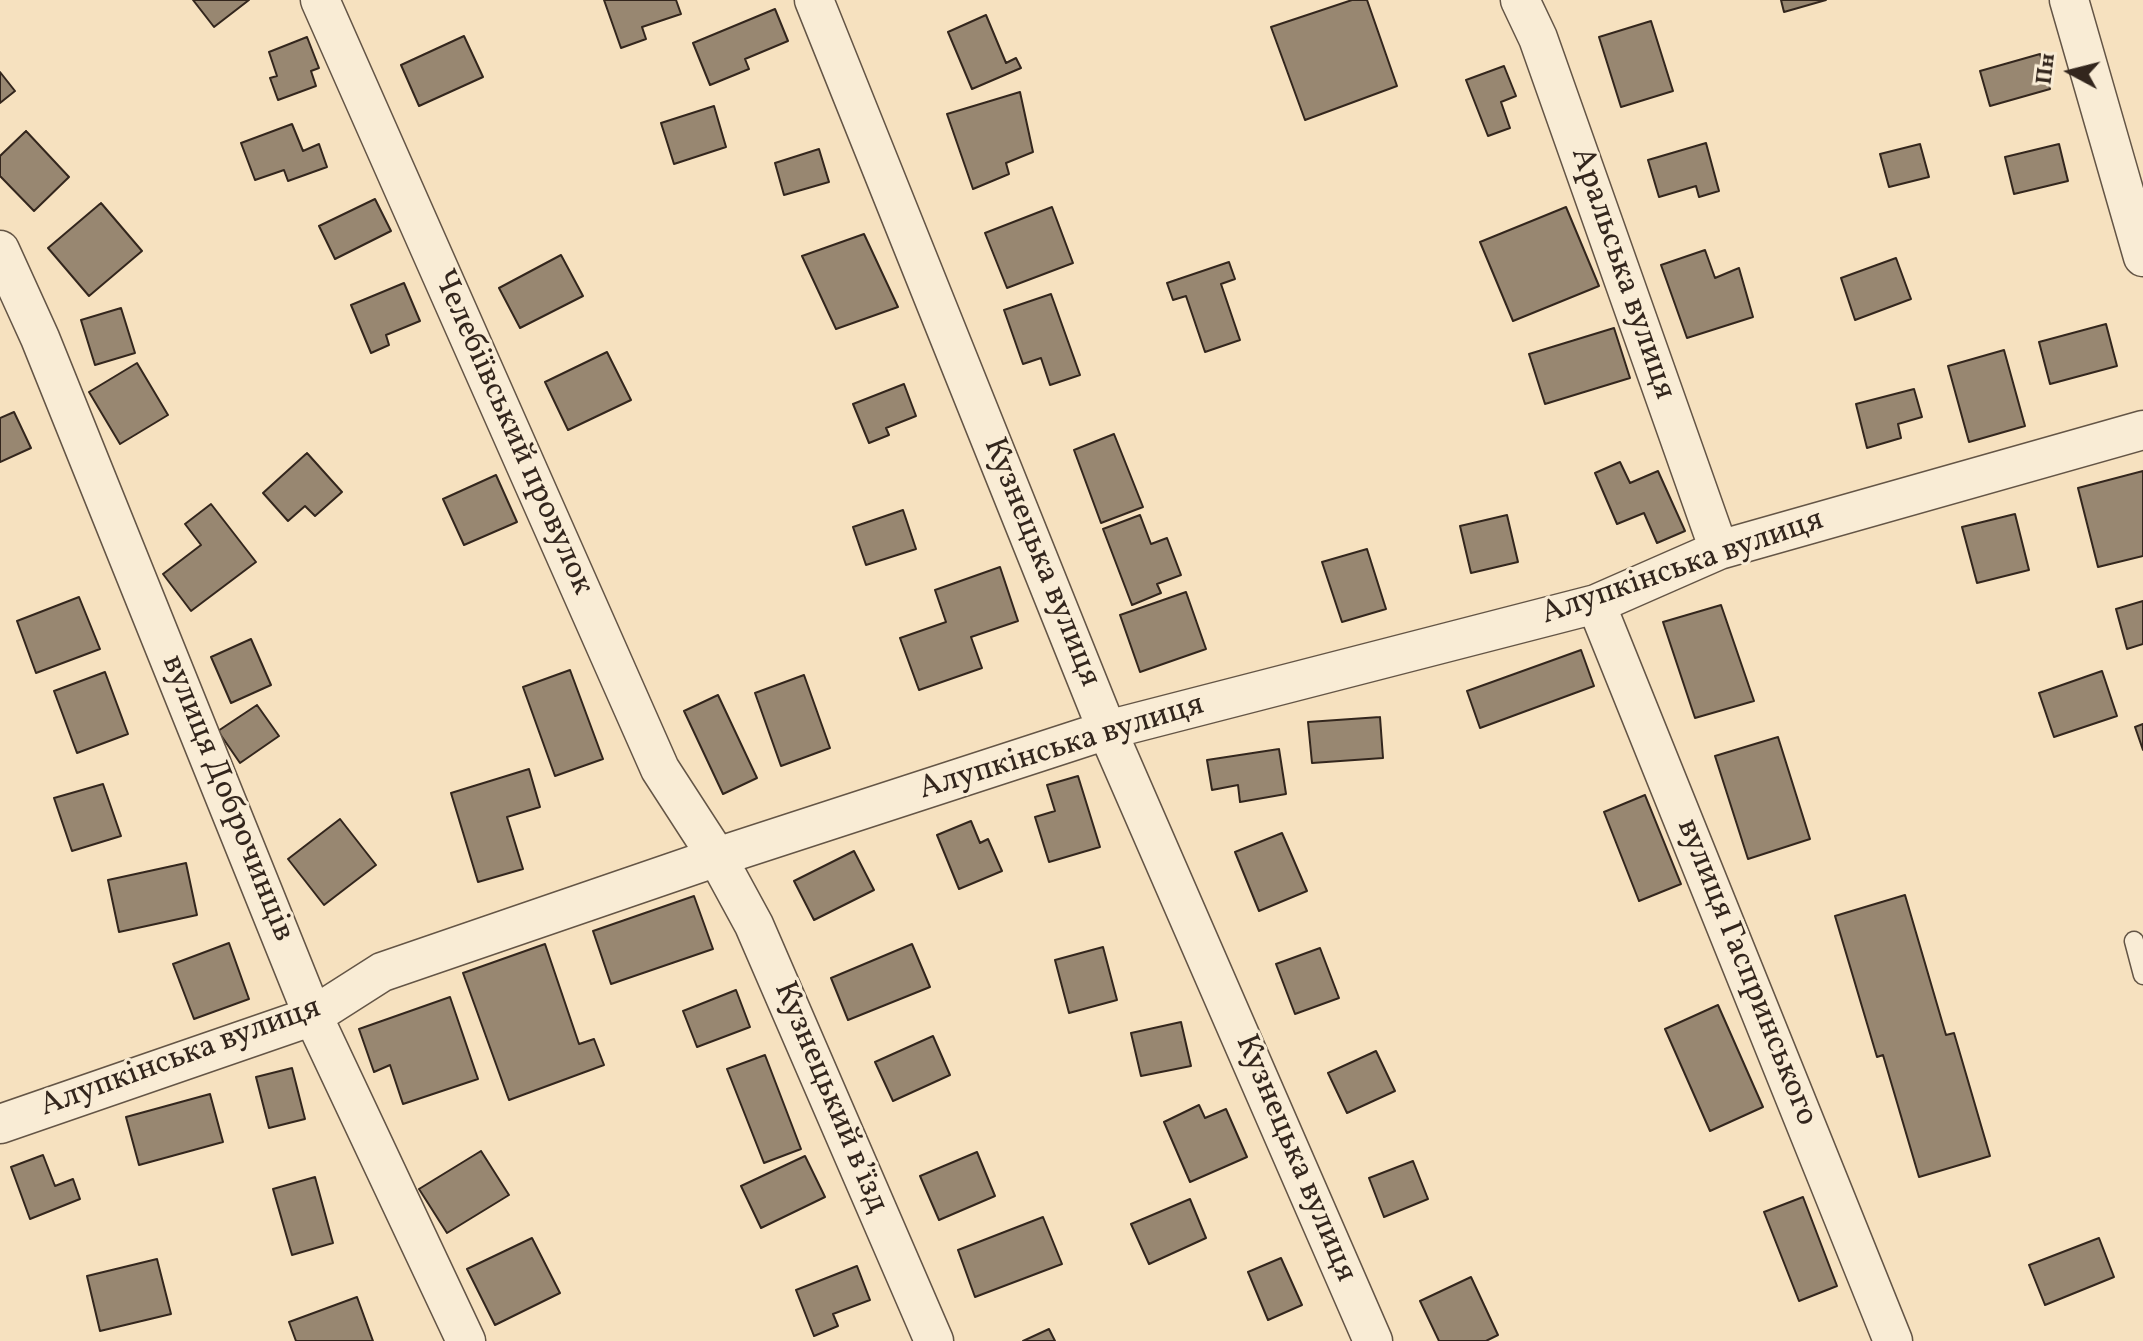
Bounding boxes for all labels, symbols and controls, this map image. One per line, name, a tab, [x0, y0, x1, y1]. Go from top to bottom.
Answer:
north arrow	[2031, 32, 2111, 112]
text: Пн	[2029, 52, 2064, 86]
street label: Аральська вулиця	[1560, 143, 1682, 405]
street label: Челебіївський провулок	[422, 265, 600, 601]
street label: Кузнецька вулиця	[973, 433, 1107, 693]
street label: Алупкінська вулиця	[1537, 503, 1829, 635]
street label: вулиця Доброчинців	[151, 650, 301, 948]
street label: Алупкінська вулиця	[915, 687, 1209, 811]
street label: вулиця Гаспринського	[1666, 814, 1824, 1132]
street label: Кузнецький в’їзд	[763, 977, 895, 1219]
street label: Алупкінська вулиця	[35, 990, 327, 1128]
street label: Кузнецька вулиця	[1225, 1030, 1363, 1288]

